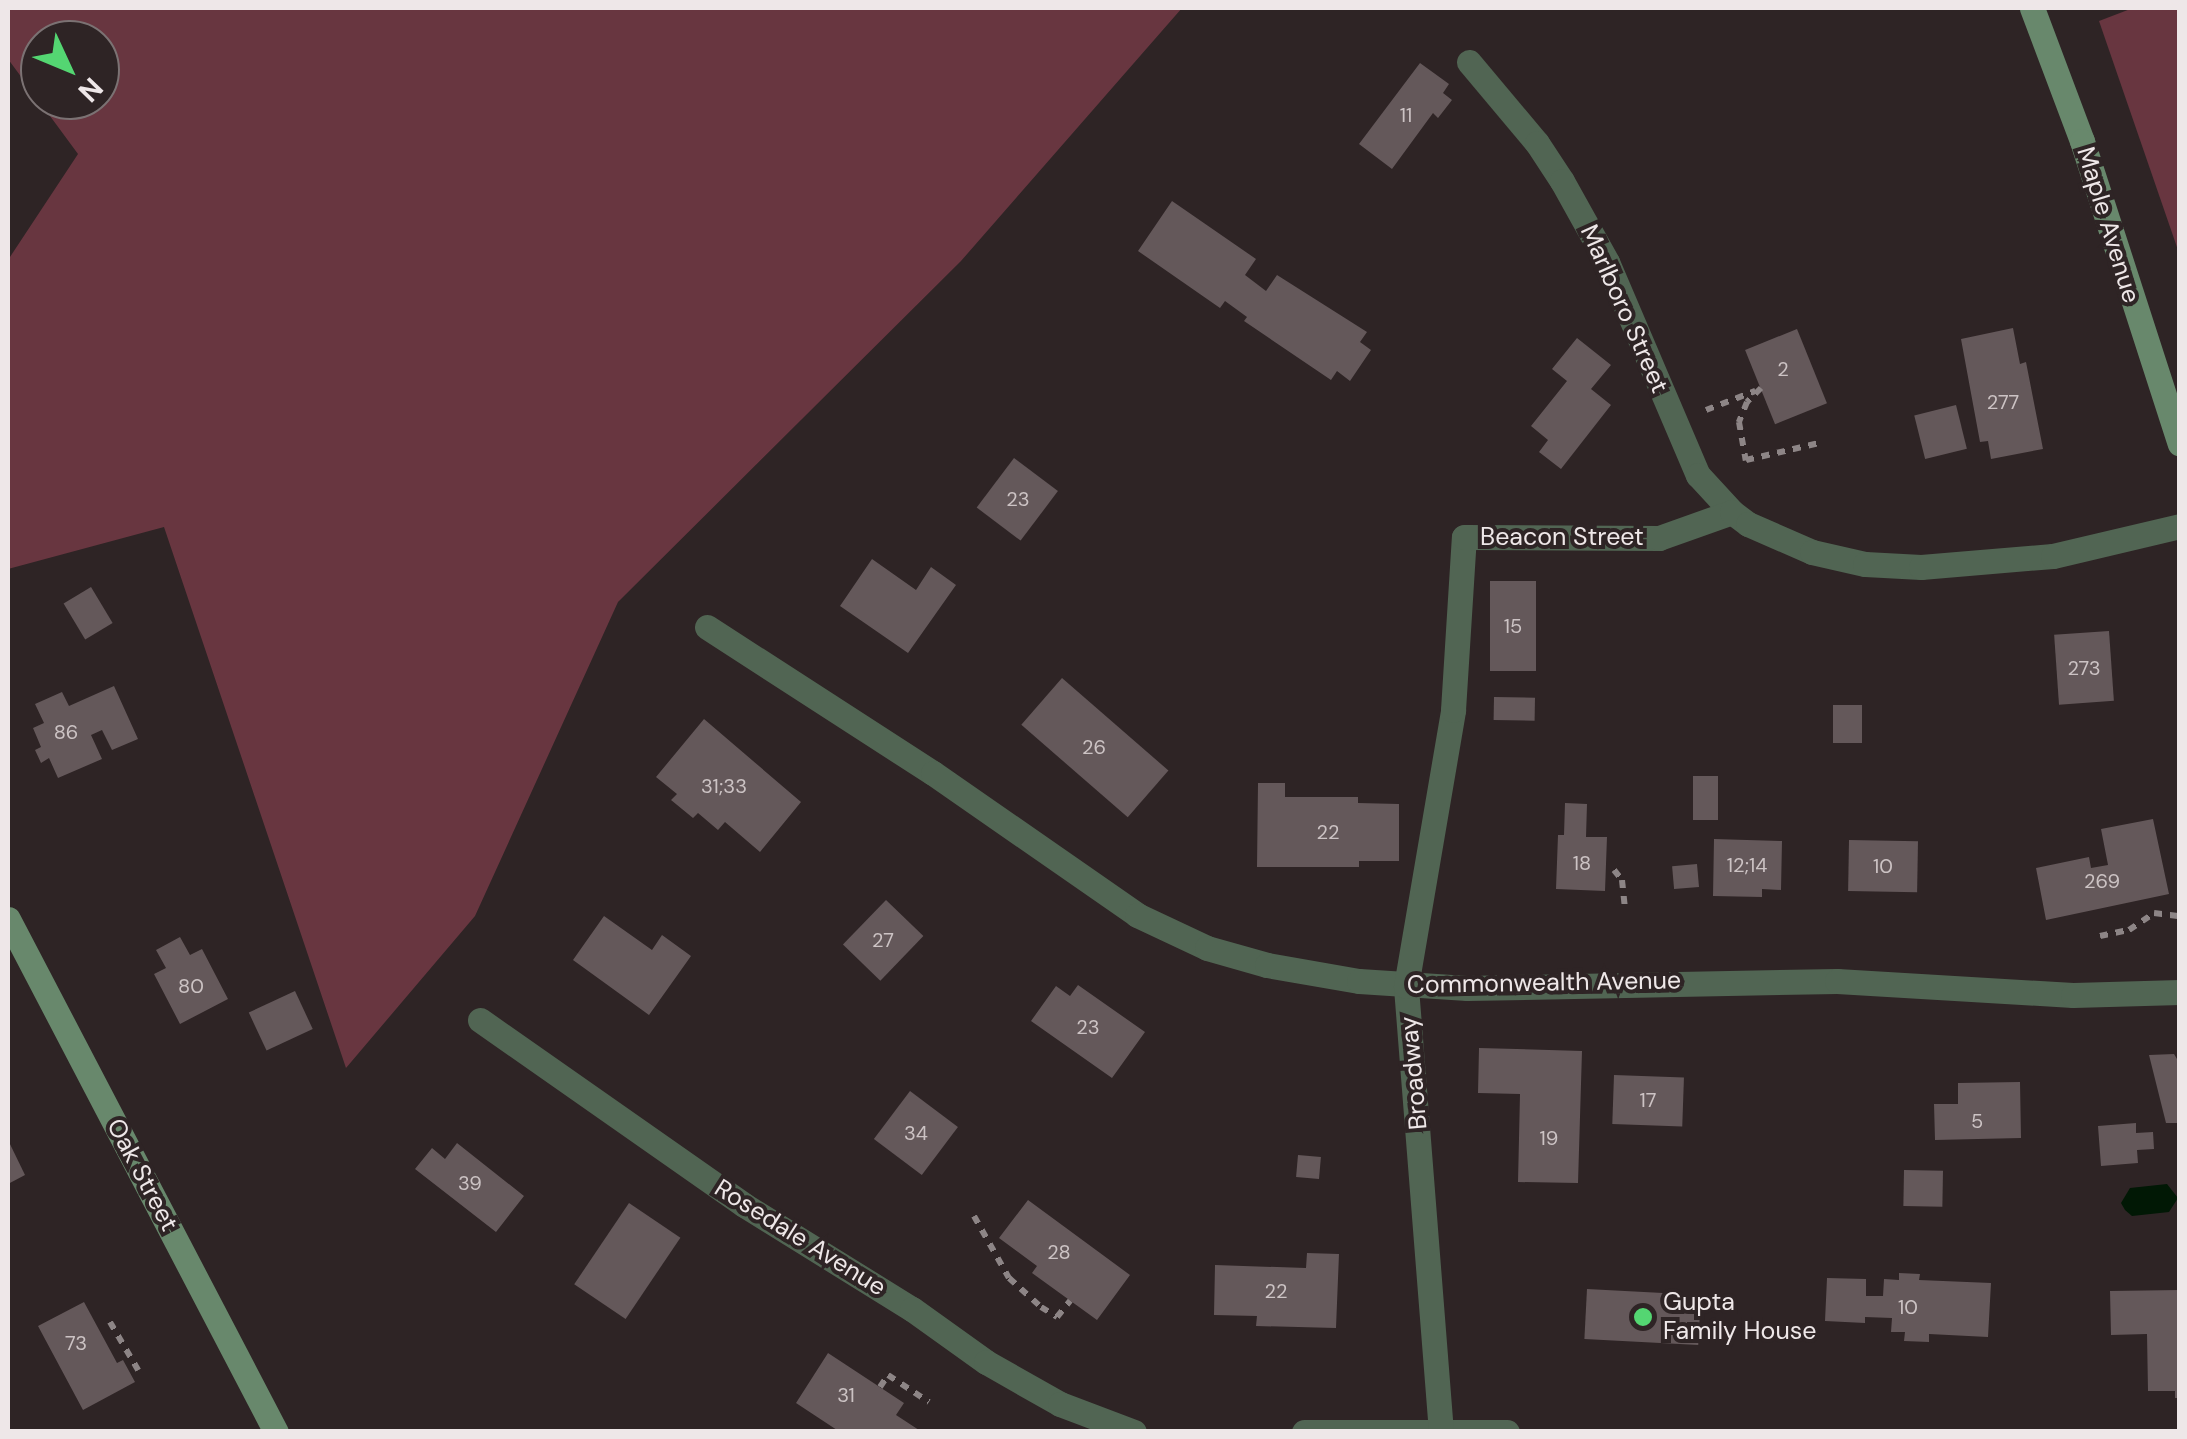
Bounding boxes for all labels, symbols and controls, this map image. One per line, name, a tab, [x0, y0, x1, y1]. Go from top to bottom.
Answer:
north arrow	[20, 20, 120, 120]
text: N	[70, 70, 111, 110]
house number: 11	[1400, 103, 1412, 127]
street label: Maple Avenue	[2070, 143, 2146, 307]
street label: Marlboro Street	[1573, 220, 1675, 398]
house number: 2	[1777, 357, 1789, 381]
house number: 277	[1987, 390, 2019, 414]
house number: 23	[1006, 487, 1030, 511]
street label: Beacon Street	[1480, 522, 1644, 552]
house number: 15	[1504, 614, 1522, 638]
house number: 273	[2067, 656, 2101, 680]
house number: 86	[54, 720, 78, 744]
house number: 26	[1082, 735, 1106, 759]
house number: 31;33	[701, 774, 747, 798]
house number: 22	[1316, 820, 1340, 844]
house number: 18	[1573, 851, 1591, 875]
house number: 12;14	[1727, 853, 1767, 877]
house number: 10	[1873, 854, 1893, 878]
house number: 269	[2084, 869, 2120, 893]
house number: 27	[872, 928, 894, 952]
street label: Commonwealth Avenue	[1407, 966, 1681, 1000]
house number: 80	[178, 974, 204, 998]
house number: 23	[1076, 1015, 1100, 1039]
street label: Broadway	[1394, 1015, 1434, 1131]
house number: 17	[1640, 1088, 1656, 1112]
house number: 5	[1971, 1109, 1983, 1133]
street label: Oak Street	[100, 1114, 184, 1236]
house number: 34	[904, 1121, 928, 1145]
house number: 19	[1540, 1126, 1558, 1150]
house number: 39	[458, 1171, 482, 1195]
street label: Rosedale Avenue	[709, 1173, 891, 1303]
house number: 28	[1047, 1240, 1071, 1264]
house number: 22	[1264, 1279, 1288, 1303]
place label: Gupta Family House	[1663, 1288, 1816, 1347]
house number: 10	[1898, 1295, 1918, 1319]
marker: Gupta Family House	[1632, 1306, 1654, 1328]
house number: 73	[65, 1331, 87, 1355]
house number: 31	[837, 1383, 855, 1407]

